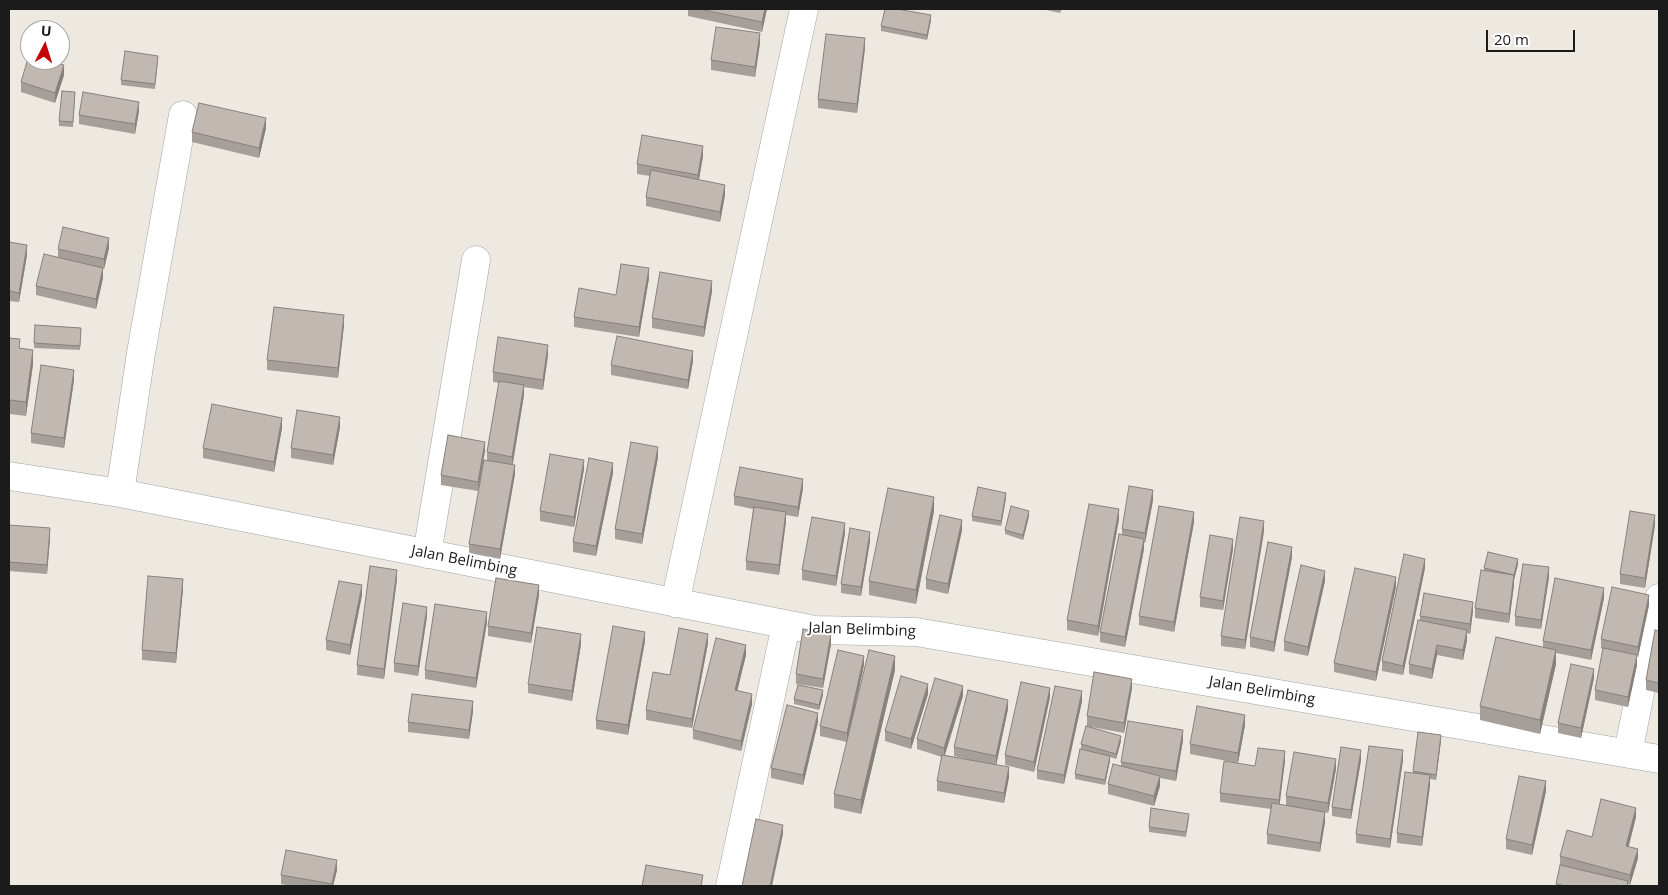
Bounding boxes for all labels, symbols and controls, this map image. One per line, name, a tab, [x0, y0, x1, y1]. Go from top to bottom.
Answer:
north arrow	[20, 20, 70, 70]
scale bar	[1488, 20, 1577, 52]
text: U	[40, 21, 52, 40]
text: 20 m	[1494, 29, 1529, 49]
street label: Jalan Belimbing	[410, 542, 518, 580]
street label: Jalan Belimbing	[808, 619, 916, 641]
street label: Jalan Belimbing	[1208, 673, 1316, 709]

